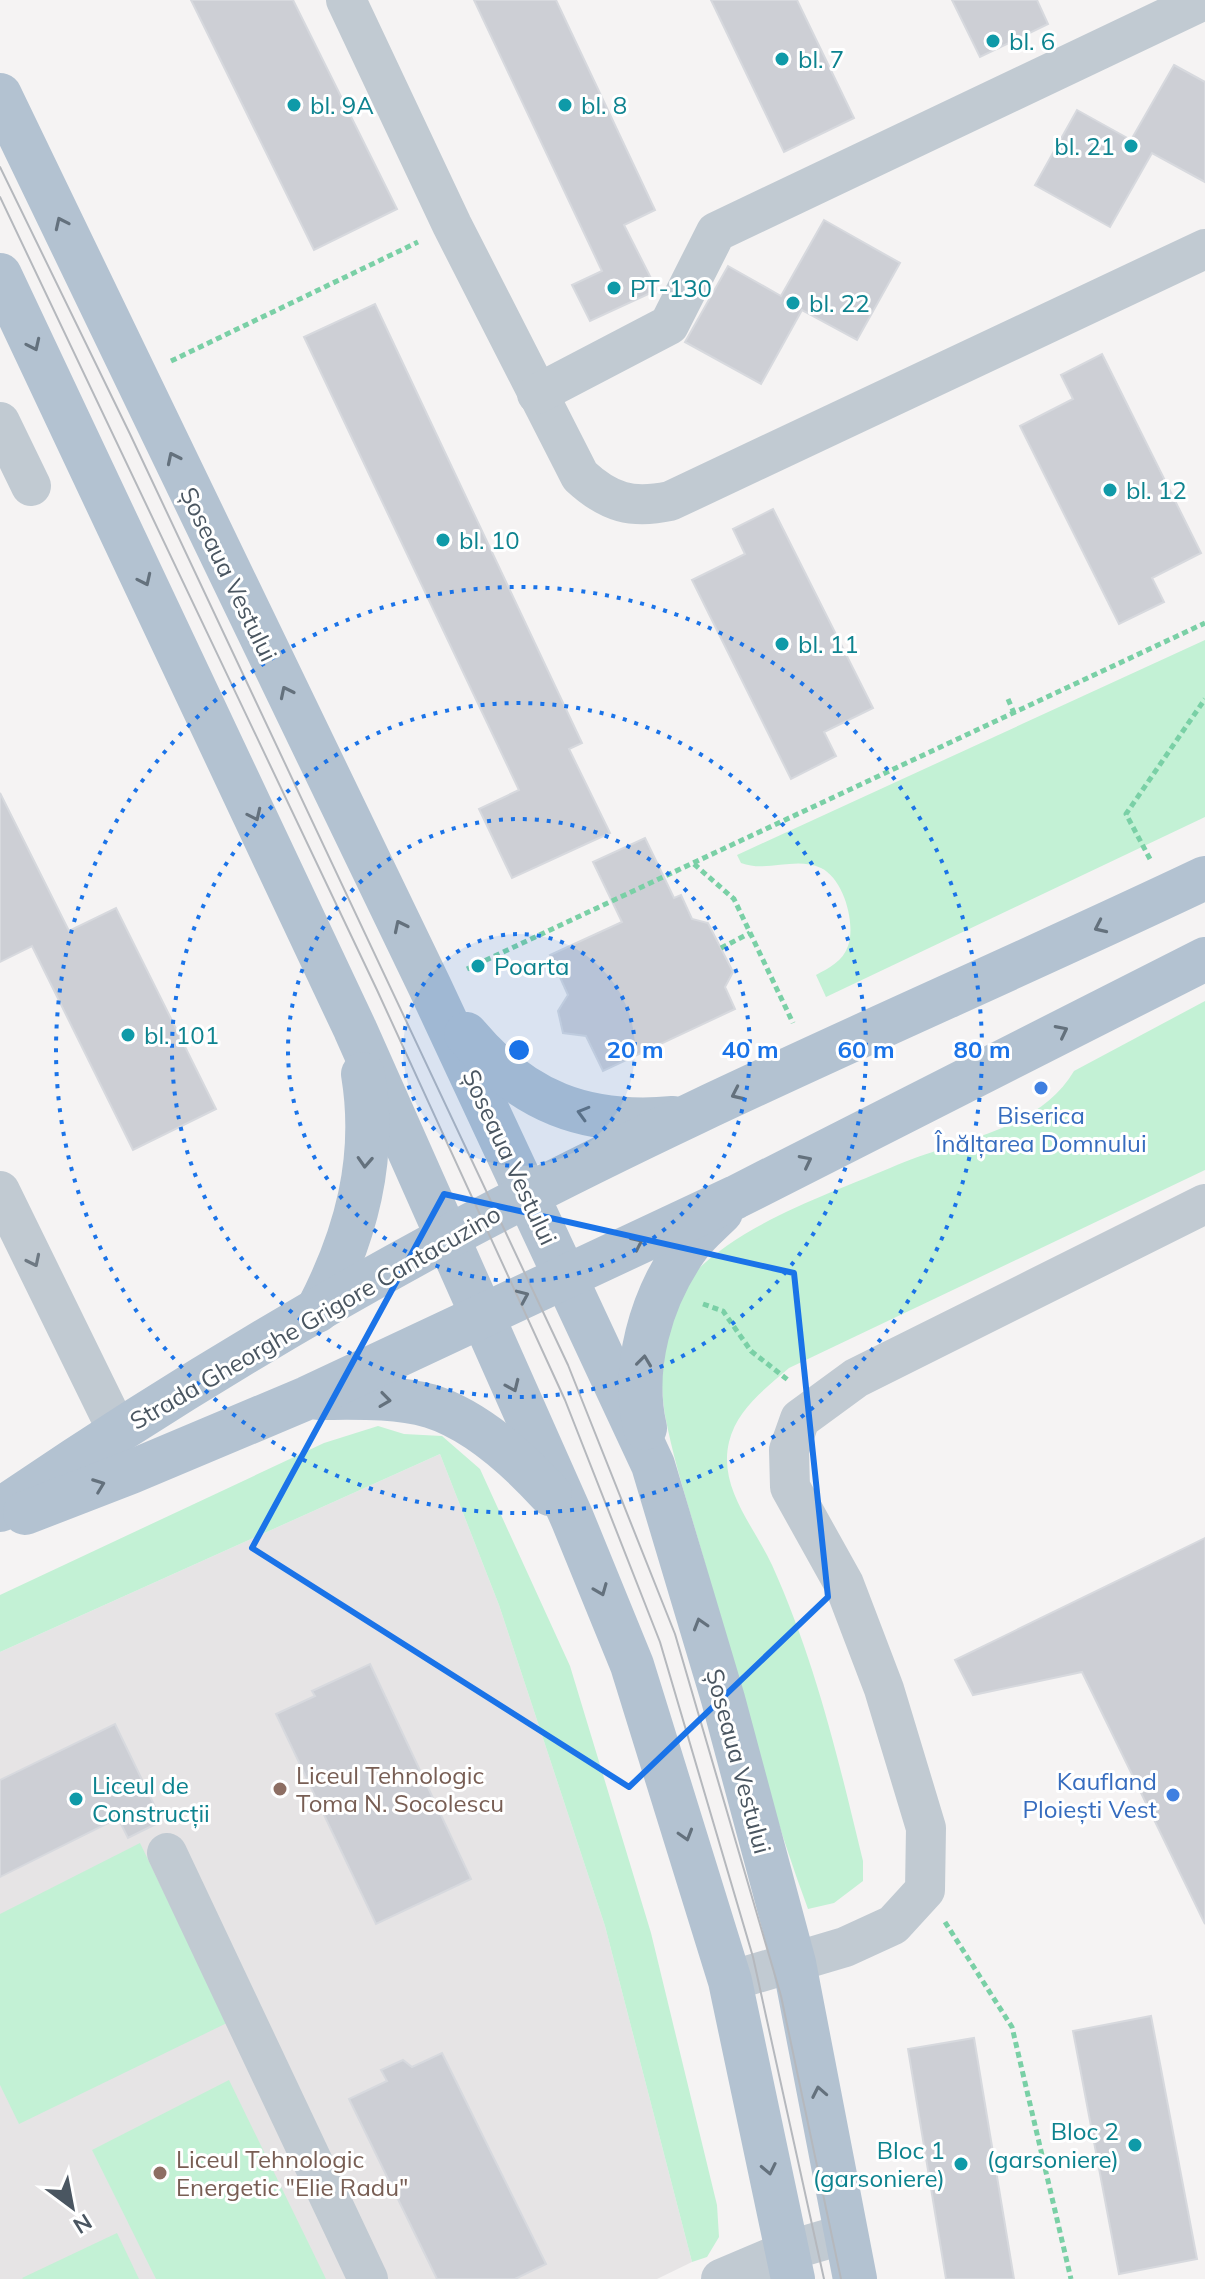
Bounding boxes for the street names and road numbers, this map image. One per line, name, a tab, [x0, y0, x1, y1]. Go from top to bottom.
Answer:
street label: Șoseaua Vestului	[173, 482, 284, 667]
street label: Șoseaua Vestului	[455, 1064, 564, 1250]
street label: Strada Gheorghe Grigore Cantacuzino	[124, 1198, 506, 1436]
street label: Șoseaua Vestului	[699, 1665, 778, 1857]

